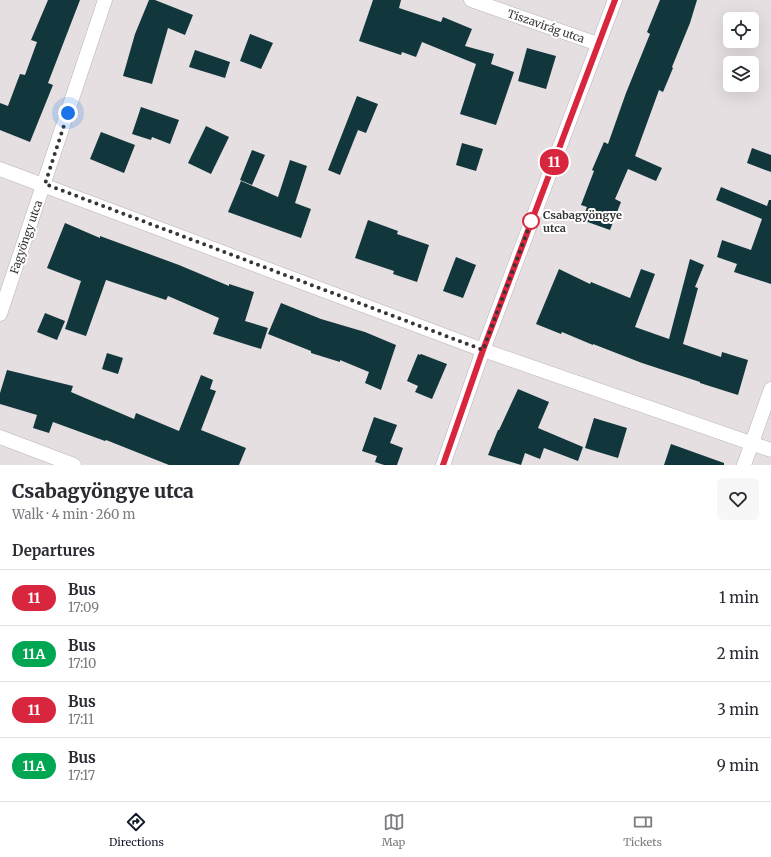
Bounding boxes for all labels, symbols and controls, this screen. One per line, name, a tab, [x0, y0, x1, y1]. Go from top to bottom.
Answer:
street label: Tiszavirág utca	[506, 6, 587, 46]
map controls	[723, 12, 759, 92]
button: locate	[723, 12, 759, 48]
button: layers	[723, 56, 759, 92]
your location	[58, 103, 78, 123]
line badge: 11	[536, 149, 572, 175]
text: 11	[548, 153, 560, 171]
street label: Fagyöngy utca	[7, 198, 45, 276]
place label: Csabagyöngye utca	[543, 208, 622, 235]
marker: Csabagyöngye utca	[522, 212, 540, 230]
button: heart	[717, 478, 759, 520]
text: Csabagyöngye utca	[12, 479, 194, 503]
text: Walk · 4 min · 260 m	[12, 506, 135, 523]
text: Departures	[12, 541, 95, 560]
text: Bus	[68, 580, 96, 599]
text: 1 min	[719, 588, 759, 607]
text: 11	[28, 589, 40, 607]
text: 17:09	[68, 599, 99, 616]
text: Bus	[68, 636, 96, 655]
text: 2 min	[717, 644, 759, 663]
text: 11A	[23, 645, 45, 663]
text: 17:10	[68, 655, 96, 672]
text: Bus	[68, 692, 96, 711]
text: 3 min	[717, 700, 759, 719]
text: 11	[28, 701, 40, 719]
text: 17:11	[68, 711, 94, 728]
text: Bus	[68, 748, 96, 767]
text: 9 min	[717, 756, 759, 775]
text: 11A	[23, 757, 45, 775]
text: 17:17	[68, 767, 95, 784]
tab: Directions	[109, 811, 164, 849]
tab: Map	[382, 811, 405, 849]
tab: Tickets	[623, 811, 662, 849]

